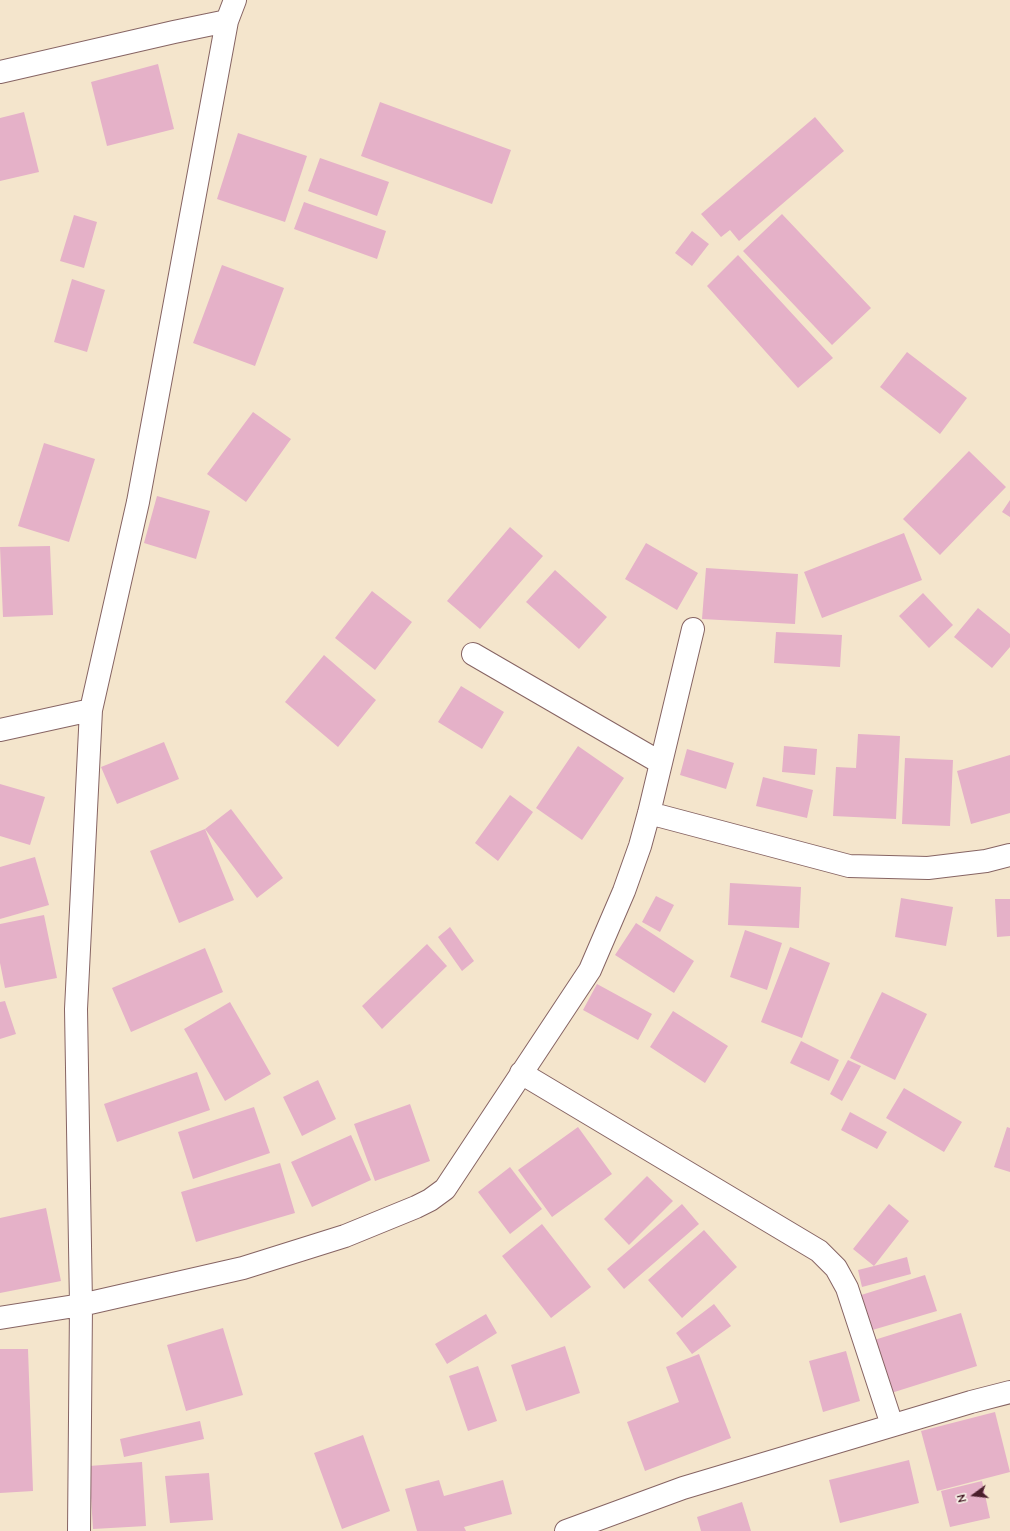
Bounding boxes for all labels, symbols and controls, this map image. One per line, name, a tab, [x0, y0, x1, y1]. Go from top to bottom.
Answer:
north arrow	[954, 1475, 994, 1515]
text: N	[954, 1493, 970, 1504]

